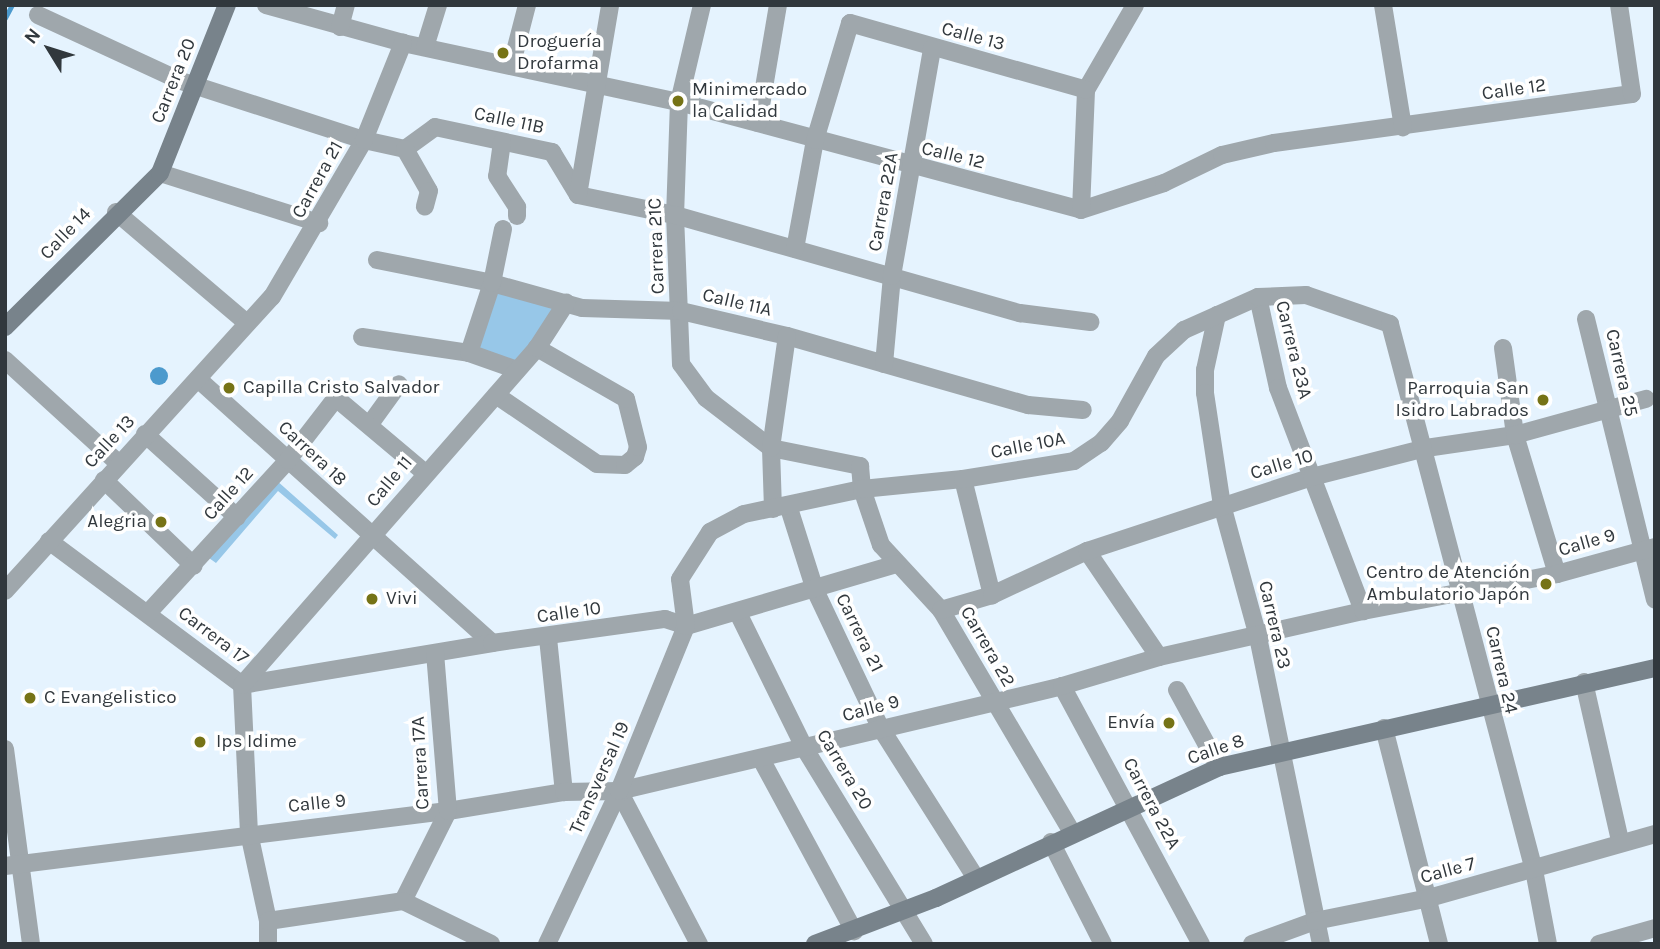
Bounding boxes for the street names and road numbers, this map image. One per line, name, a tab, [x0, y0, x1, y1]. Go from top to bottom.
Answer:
street label: Calle 13	[939, 18, 1007, 56]
street label: Carrera 20	[147, 35, 201, 127]
street label: Calle 12	[1481, 74, 1547, 106]
street label: Calle 11B	[472, 102, 546, 140]
street label: Carrera 21	[287, 137, 349, 223]
street label: Calle 12	[919, 137, 987, 175]
street label: Carrera 22A	[864, 151, 904, 253]
street label: Carrera 21C	[644, 197, 670, 295]
street label: Calle 14	[36, 203, 96, 265]
street label: Calle 11A	[700, 284, 774, 322]
street label: Carrera 23A	[1270, 298, 1316, 402]
street label: Carrera 25	[1600, 327, 1642, 419]
street label: Calle 13	[80, 411, 140, 473]
street label: Carrera 18	[273, 417, 351, 491]
street label: Calle 10A	[989, 428, 1067, 464]
street label: Calle 10	[1248, 445, 1316, 485]
street label: Calle 11	[362, 452, 418, 512]
street label: Calle 12	[199, 462, 259, 526]
street label: Calle 9	[1556, 524, 1618, 562]
street label: Carrera 23	[1253, 579, 1295, 671]
street label: Carrera 21	[830, 590, 888, 676]
street label: Calle 10	[535, 597, 603, 629]
street label: Carrera 17	[173, 602, 253, 670]
street label: Carrera 22	[955, 603, 1019, 691]
street label: Carrera 24	[1480, 624, 1522, 716]
street label: Calle 9	[840, 690, 902, 728]
street label: Carrera 17A	[407, 716, 435, 810]
street label: Transversal 19	[565, 718, 635, 838]
street label: Carrera 20	[811, 726, 877, 814]
street label: Calle 8	[1185, 730, 1247, 770]
street label: Carrera 22A	[1117, 754, 1185, 854]
street label: Calle 9	[287, 790, 347, 818]
street label: Calle 7	[1418, 853, 1478, 889]

